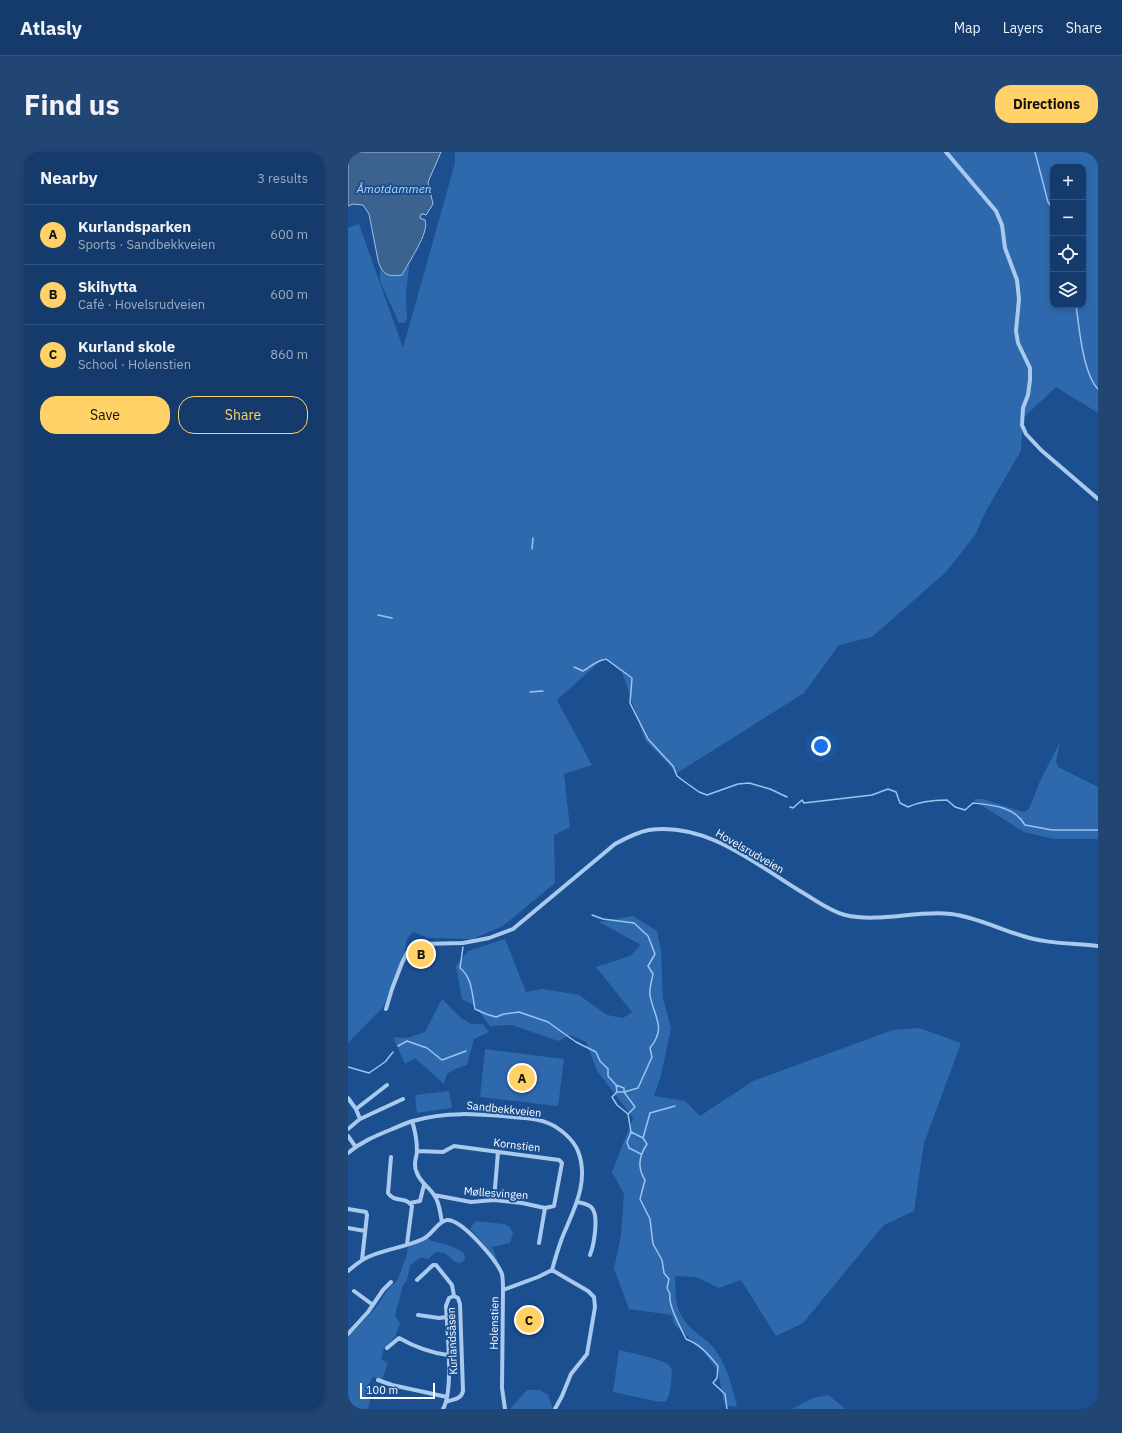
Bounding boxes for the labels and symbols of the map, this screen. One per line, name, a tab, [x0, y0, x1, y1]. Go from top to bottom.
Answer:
water label: Åmotdammen	[355, 181, 432, 196]
your location	[811, 736, 831, 756]
street label: Hovelsrudveien	[713, 826, 787, 876]
pin: B	[408, 939, 434, 969]
pin: A	[509, 1063, 535, 1093]
street label: Sandbekkveien	[466, 1098, 542, 1120]
street label: Kornstien	[493, 1135, 541, 1155]
street label: Møllesvingen	[463, 1184, 529, 1202]
street label: Holenstien	[487, 1296, 501, 1350]
pin: C	[516, 1305, 542, 1335]
street label: Kurlandsåsen	[444, 1307, 460, 1375]
scale bar	[360, 1381, 435, 1400]

